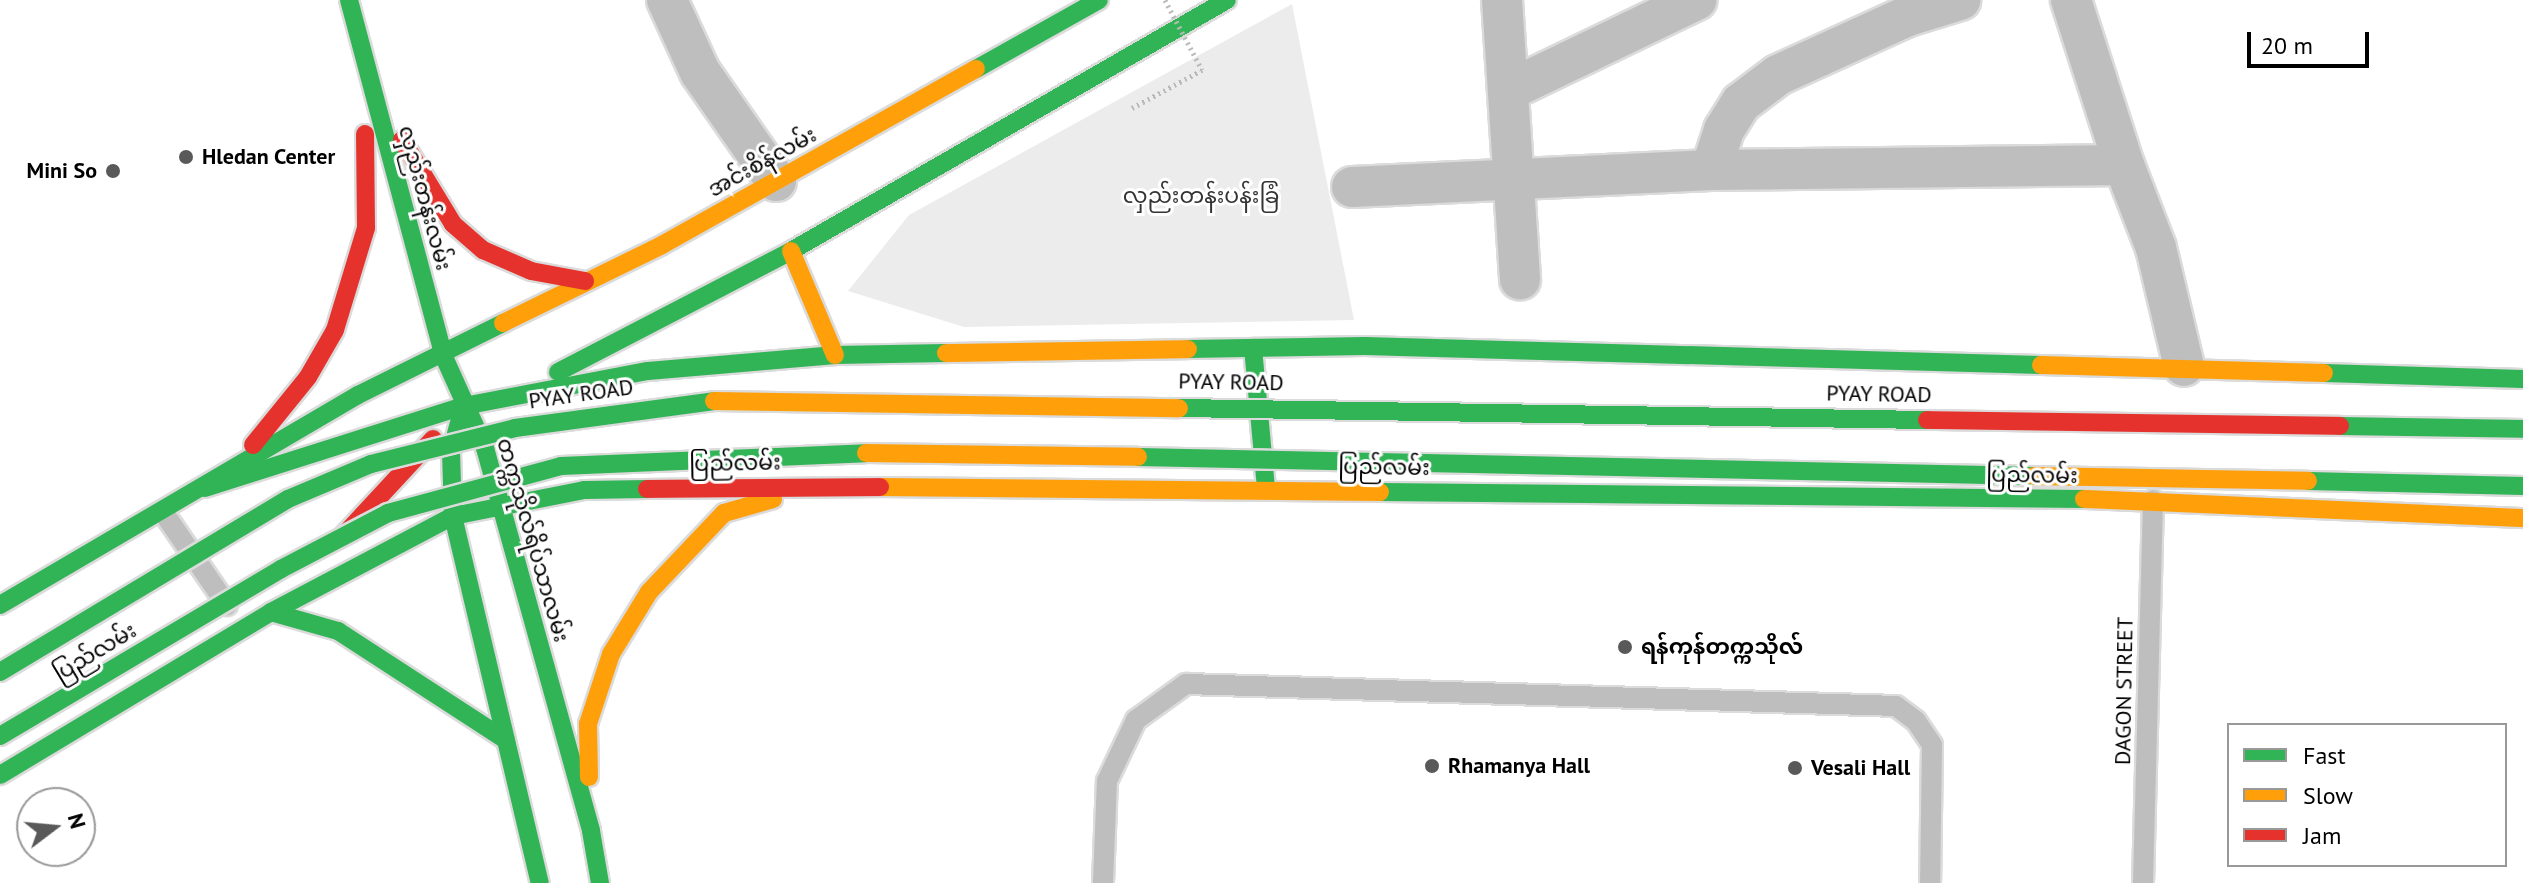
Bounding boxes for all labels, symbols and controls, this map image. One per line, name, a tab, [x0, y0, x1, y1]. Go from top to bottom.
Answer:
scale bar	[2251, 16, 2373, 66]
text: 20 m	[2261, 30, 2313, 61]
street label: အင်းစိန်လမ်း	[703, 121, 821, 203]
street label: လှည်းတန်းလမ်း	[393, 123, 457, 273]
place label: Hledan Center	[202, 144, 335, 170]
marker: Hledan Center	[177, 148, 195, 166]
place label: Mini So	[27, 158, 97, 184]
marker: Mini So	[104, 162, 122, 180]
park label: လှည်းတန်းပန်းခြံ	[1123, 183, 1279, 209]
street label: PYAY ROAD	[1178, 368, 1284, 396]
street label: PYAY ROAD	[527, 374, 635, 414]
street label: PYAY ROAD	[1826, 380, 1932, 408]
street label: တက္ကသိုလ်ရိပ်သာလမ်း	[491, 435, 575, 645]
street label: ပြည်လမ်း	[689, 449, 781, 477]
street label: ပြည်လမ်း	[1338, 453, 1430, 481]
street label: ပြည်လမ်း	[1986, 461, 2078, 489]
street label: ပြည်လမ်း	[49, 617, 141, 687]
street label: DAGON STREET	[2110, 617, 2138, 765]
place label: ရန်ကုန်တက္ကသိုလ်	[1641, 634, 1803, 660]
marker: ရန်ကုန်တက္ကသိုလ်	[1616, 638, 1634, 656]
legend	[2227, 723, 2507, 867]
text: Fast	[2303, 740, 2346, 771]
place label: Rhamanya Hall	[1448, 753, 1590, 779]
place label: Vesali Hall	[1811, 755, 1910, 781]
marker: Rhamanya Hall	[1423, 757, 1441, 775]
marker: Vesali Hall	[1786, 759, 1804, 777]
text: Slow	[2303, 780, 2353, 811]
north arrow	[16, 787, 96, 867]
text: N	[62, 810, 93, 832]
text: Jam	[2303, 820, 2341, 851]

